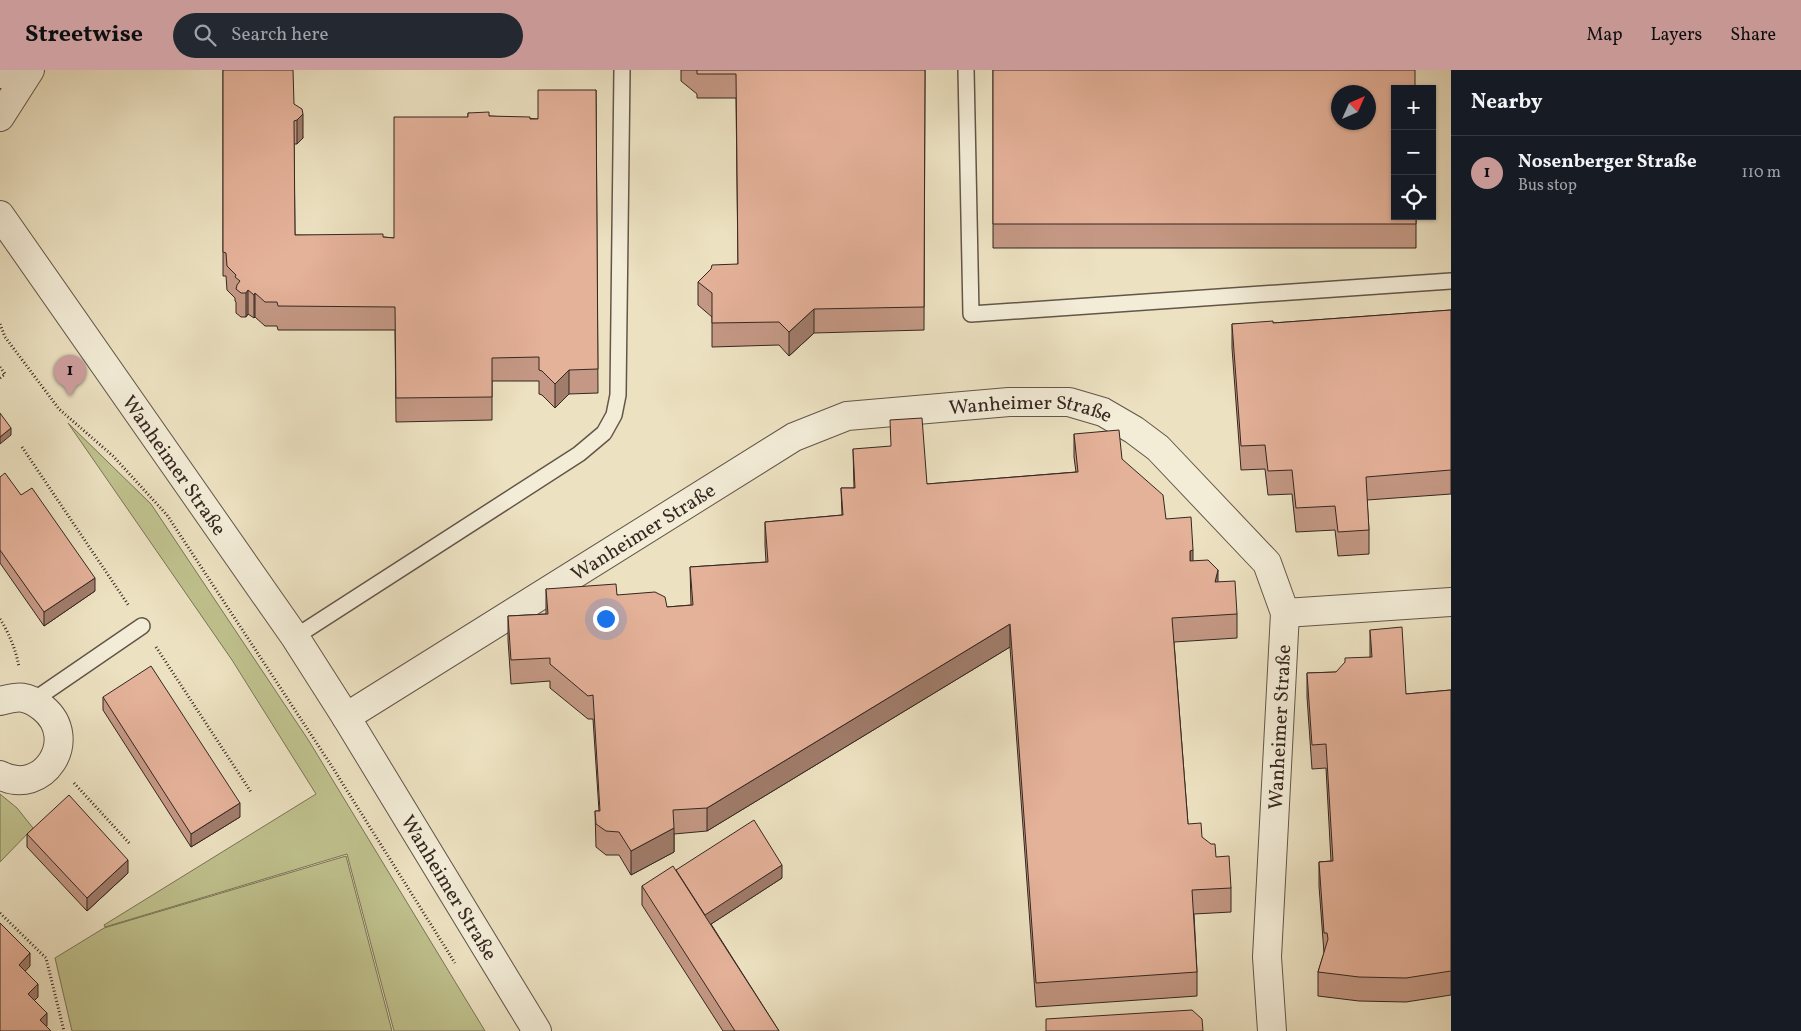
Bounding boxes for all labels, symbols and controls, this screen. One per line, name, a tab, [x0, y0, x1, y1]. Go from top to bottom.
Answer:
search box	[173, 13, 523, 58]
text: Streetwise	[25, 18, 143, 52]
icon: search	[191, 21, 219, 49]
text: Search here	[231, 22, 328, 48]
text: Map	[1586, 23, 1622, 48]
text: Layers	[1650, 23, 1702, 48]
text: Share	[1730, 23, 1776, 48]
north arrow	[1331, 85, 1376, 130]
map controls	[1391, 85, 1436, 220]
button: +	[1391, 85, 1436, 130]
text: Nearby	[1471, 88, 1542, 117]
button: −	[1391, 130, 1436, 175]
text: Nosenberger Straße	[1518, 149, 1697, 175]
text: 1	[1484, 162, 1490, 184]
text: 110 m	[1742, 162, 1781, 184]
button: locate	[1391, 175, 1436, 220]
text: Bus stop	[1518, 175, 1577, 197]
pin: 1	[54, 355, 86, 396]
street label: Wanheimer Straße	[114, 390, 232, 542]
street label: Wanheimer Straße	[948, 390, 1117, 431]
street label: Wanheimer Straße	[566, 477, 721, 589]
your location	[593, 606, 619, 632]
street label: Wanheimer Straße	[1263, 644, 1299, 810]
street label: Wanheimer Straße	[393, 810, 503, 966]

